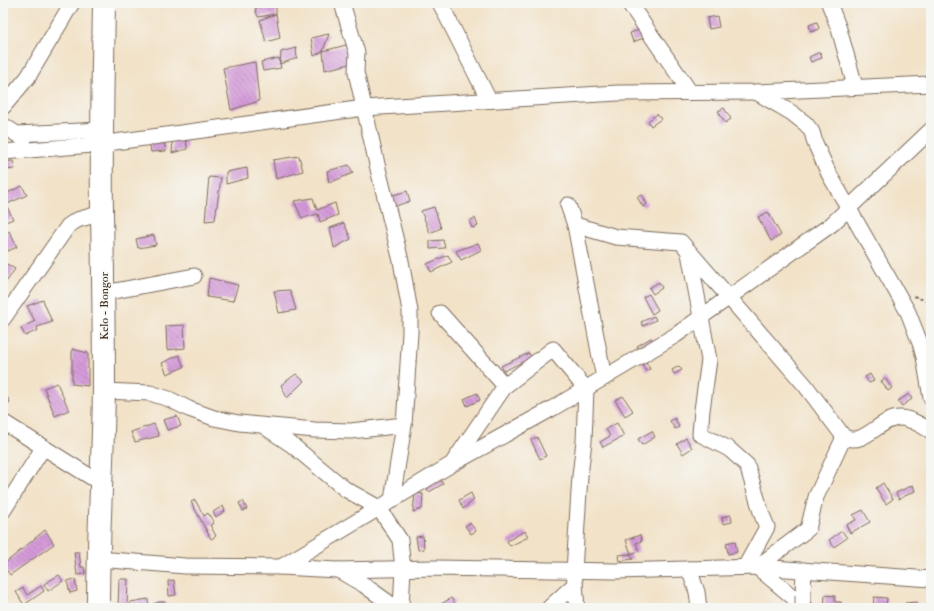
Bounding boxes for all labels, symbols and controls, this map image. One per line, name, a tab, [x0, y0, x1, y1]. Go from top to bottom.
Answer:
street label: Kelo - Bongor	[97, 271, 112, 340]

